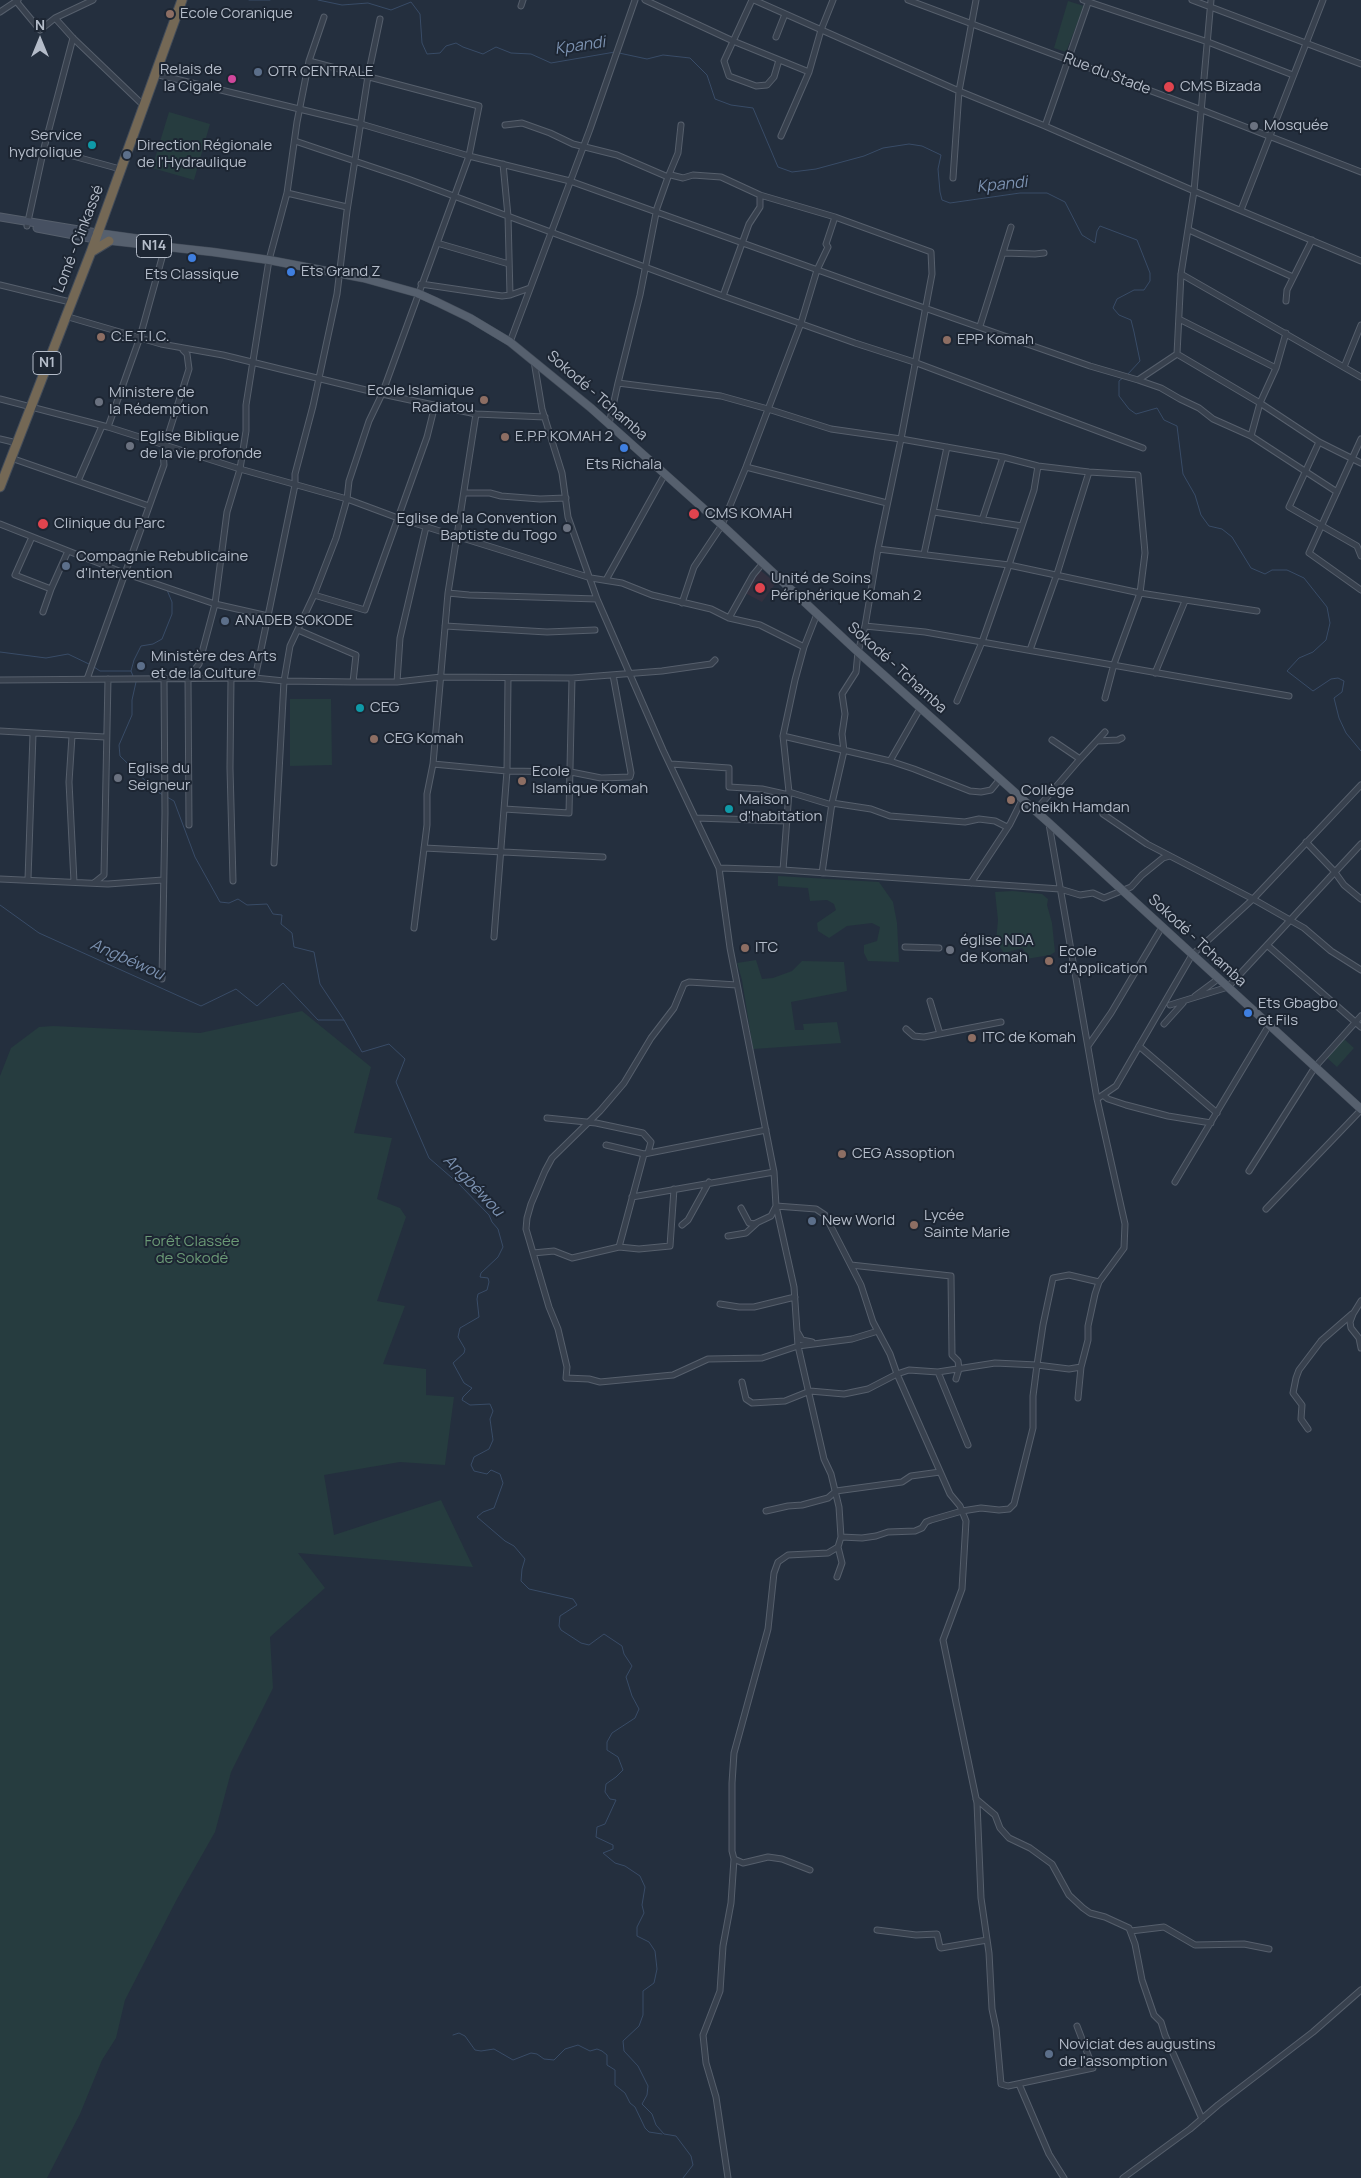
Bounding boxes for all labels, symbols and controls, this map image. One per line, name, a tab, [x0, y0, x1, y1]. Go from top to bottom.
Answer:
place label: Ecole Coranique	[180, 5, 293, 23]
marker: Ecole Coranique	[164, 8, 176, 20]
north arrow	[15, 15, 65, 65]
text: N	[35, 15, 45, 34]
water label: Kpandi	[554, 33, 606, 59]
street label: Rue du Stade	[1061, 49, 1153, 99]
place label: Relais de la Cigale	[160, 61, 222, 96]
place label: OTR CENTRALE	[268, 63, 374, 81]
marker: OTR CENTRALE	[252, 66, 264, 78]
marker: Relais de la Cigale	[226, 73, 238, 85]
place label: CMS Bizada	[1180, 78, 1261, 96]
marker: CMS Bizada	[1162, 80, 1176, 94]
place label: Mosquée	[1264, 117, 1329, 135]
marker: Mosquée	[1248, 120, 1260, 132]
place label: Service hydrolique	[9, 127, 82, 162]
place label: Direction Régionale de l'Hydraulique	[137, 137, 272, 172]
marker: Service hydrolique	[86, 139, 98, 151]
marker: Direction Régionale de l'Hydraulique	[121, 149, 133, 161]
water label: Kpandi	[976, 173, 1028, 197]
street label: Lomé - Cinkassé	[50, 183, 108, 295]
road number: N14	[136, 235, 172, 258]
marker: Ets Classique	[186, 252, 198, 264]
place label: Ets Grand Z	[301, 263, 380, 281]
place label: Ets Classique	[145, 266, 239, 284]
marker: Ets Grand Z	[285, 266, 297, 278]
place label: C.E.T.I.C.	[111, 328, 169, 346]
marker: C.E.T.I.C.	[95, 331, 107, 343]
place label: EPP Komah	[957, 331, 1034, 349]
marker: EPP Komah	[941, 334, 953, 346]
street label: Sokodé - Tchamba	[543, 347, 651, 445]
road number: N1	[33, 352, 61, 374]
place label: Ecole Islamique Radiatou	[367, 382, 474, 417]
place label: Ministere de la Rédemption	[109, 384, 208, 419]
marker: Ecole Islamique Radiatou	[478, 394, 490, 406]
marker: Ministere de la Rédemption	[93, 396, 105, 408]
place label: Eglise Biblique de la vie profonde	[140, 428, 262, 463]
place label: E.P.P KOMAH 2	[515, 428, 613, 446]
marker: E.P.P KOMAH 2	[499, 431, 511, 443]
marker: Eglise Biblique de la vie profonde	[124, 440, 136, 452]
marker: Ets Richala	[618, 442, 630, 454]
place label: Ets Richala	[586, 456, 662, 474]
place label: CMS KOMAH	[705, 505, 792, 523]
marker: CMS KOMAH	[687, 507, 701, 521]
place label: Eglise de la Convention Baptiste du Togo	[397, 510, 557, 545]
place label: Clinique du Parc	[54, 515, 165, 533]
marker: Clinique du Parc	[36, 517, 50, 531]
marker: Eglise de la Convention Baptiste du Togo	[561, 522, 573, 534]
place label: Compagnie Rebublicaine d'Intervention	[76, 548, 248, 583]
marker: Compagnie Rebublicaine d'Intervention	[60, 560, 72, 572]
place label: Unité de Soins Périphérique Komah 2	[771, 570, 921, 605]
marker: Unité de Soins Périphérique Komah 2	[753, 581, 767, 595]
place label: ANADEB SOKODE	[235, 612, 353, 630]
marker: ANADEB SOKODE	[219, 615, 231, 627]
street label: Sokodé - Tchamba	[844, 619, 950, 717]
place label: Ministère des Arts et de la Culture	[151, 648, 277, 683]
marker: Ministère des Arts et de la Culture	[135, 660, 147, 672]
place label: CEG	[370, 699, 399, 717]
marker: CEG	[354, 702, 366, 714]
place label: CEG Komah	[384, 730, 464, 748]
marker: CEG Komah	[368, 733, 380, 745]
place label: Eglise du Seigneur	[128, 760, 190, 795]
place label: Ecole Islamique Komah	[532, 763, 648, 798]
marker: Eglise du Seigneur	[112, 772, 124, 784]
marker: Ecole Islamique Komah	[516, 775, 528, 787]
place label: Collège Cheikh Hamdan	[1021, 782, 1130, 817]
place label: Maison d'habitation	[739, 791, 822, 826]
marker: Collège Cheikh Hamdan	[1005, 794, 1017, 806]
marker: Maison d'habitation	[723, 803, 735, 815]
street label: Sokodé - Tchamba	[1144, 891, 1250, 991]
place label: église NDA de Komah	[960, 932, 1034, 967]
water label: Angbéwou	[87, 935, 167, 985]
place label: ITC	[755, 939, 778, 957]
marker: ITC	[739, 942, 751, 954]
place label: Ecole d'Application	[1059, 943, 1147, 978]
marker: église NDA de Komah	[944, 944, 956, 956]
marker: Ecole d'Application	[1043, 955, 1055, 967]
place label: Ets Gbagbo et Fils	[1258, 995, 1338, 1030]
marker: Ets Gbagbo et Fils	[1242, 1007, 1254, 1019]
place label: ITC de Komah	[982, 1029, 1076, 1047]
marker: ITC de Komah	[966, 1032, 978, 1044]
place label: CEG Assoption	[852, 1145, 955, 1163]
marker: CEG Assoption	[836, 1148, 848, 1160]
water label: Angbéwou	[439, 1151, 507, 1221]
place label: Lycée Sainte Marie	[924, 1207, 1010, 1242]
place label: New World	[822, 1212, 895, 1230]
marker: New World	[806, 1215, 818, 1227]
marker: Lycée Sainte Marie	[908, 1219, 920, 1231]
park label: Forêt Classée de Sokodé	[144, 1233, 240, 1268]
place label: Noviciat des augustins de l'assomption	[1059, 2036, 1216, 2071]
marker: Noviciat des augustins de l'assomption	[1043, 2048, 1055, 2060]

